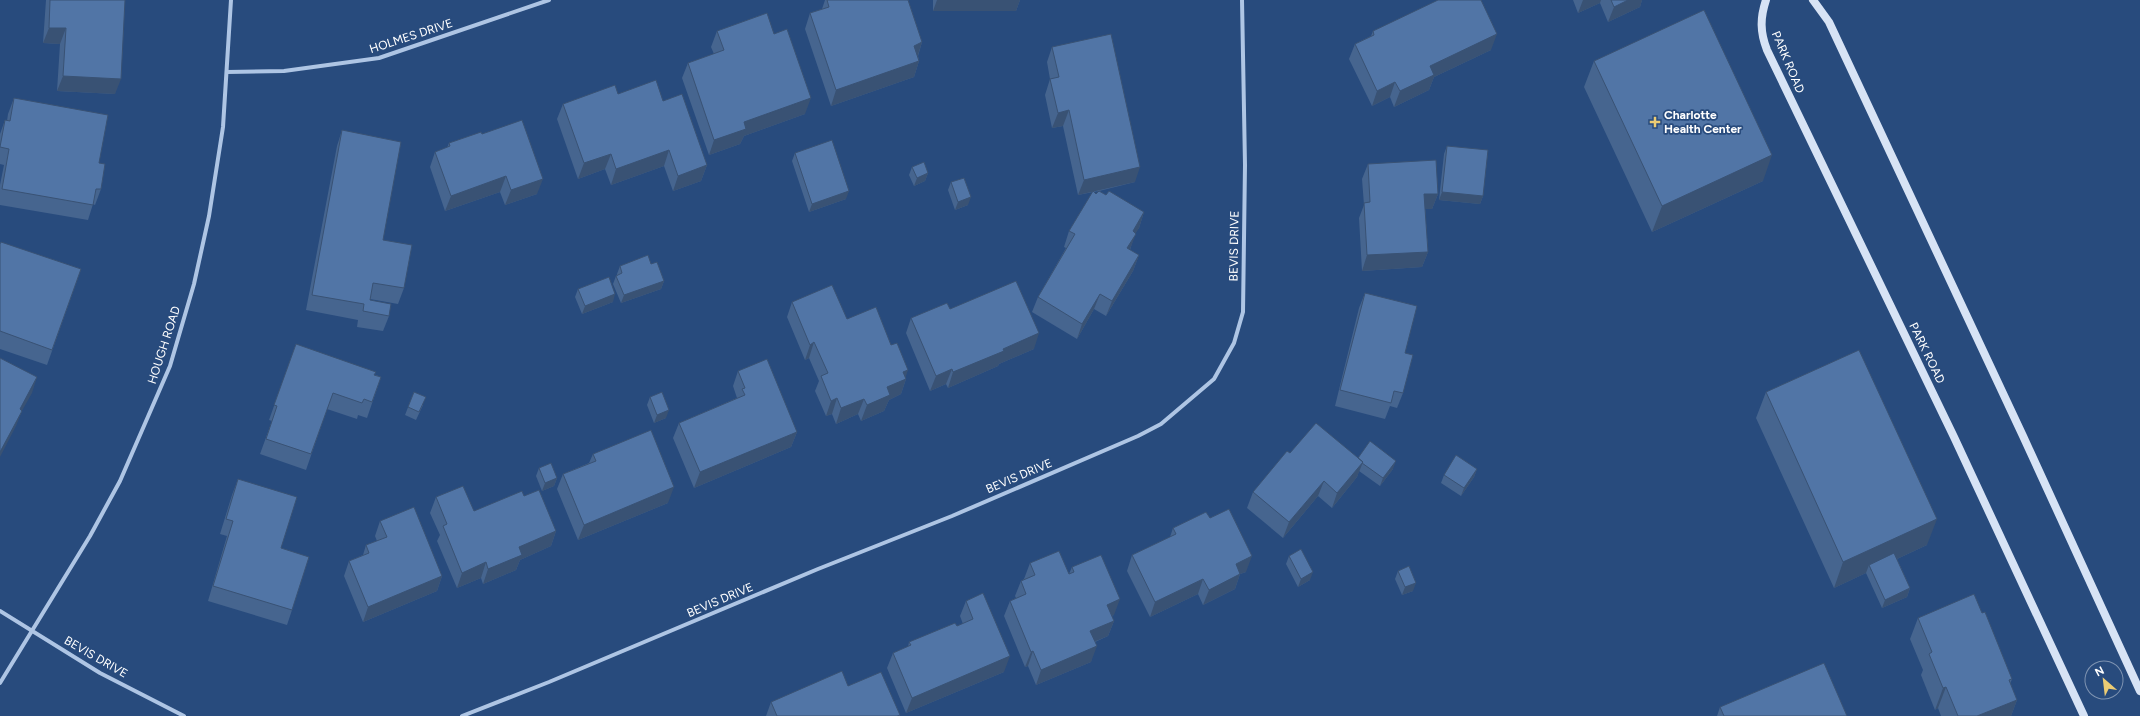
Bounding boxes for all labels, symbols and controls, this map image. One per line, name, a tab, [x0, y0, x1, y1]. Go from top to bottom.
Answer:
street label: HOLMES DRIVE	[368, 16, 454, 56]
street label: PARK ROAD	[1769, 29, 1807, 95]
place label: Charlotte Health Center	[1664, 108, 1742, 136]
marker: Charlotte Health Center	[1649, 116, 1661, 128]
street label: BEVIS DRIVE	[1226, 210, 1242, 282]
street label: HOUGH ROAD	[145, 304, 183, 386]
street label: PARK ROAD	[1906, 320, 1948, 386]
street label: BEVIS DRIVE	[984, 456, 1054, 496]
street label: BEVIS DRIVE	[685, 580, 755, 620]
street label: BEVIS DRIVE	[62, 633, 130, 681]
north arrow	[2084, 660, 2124, 700]
text: N	[2093, 664, 2106, 679]

